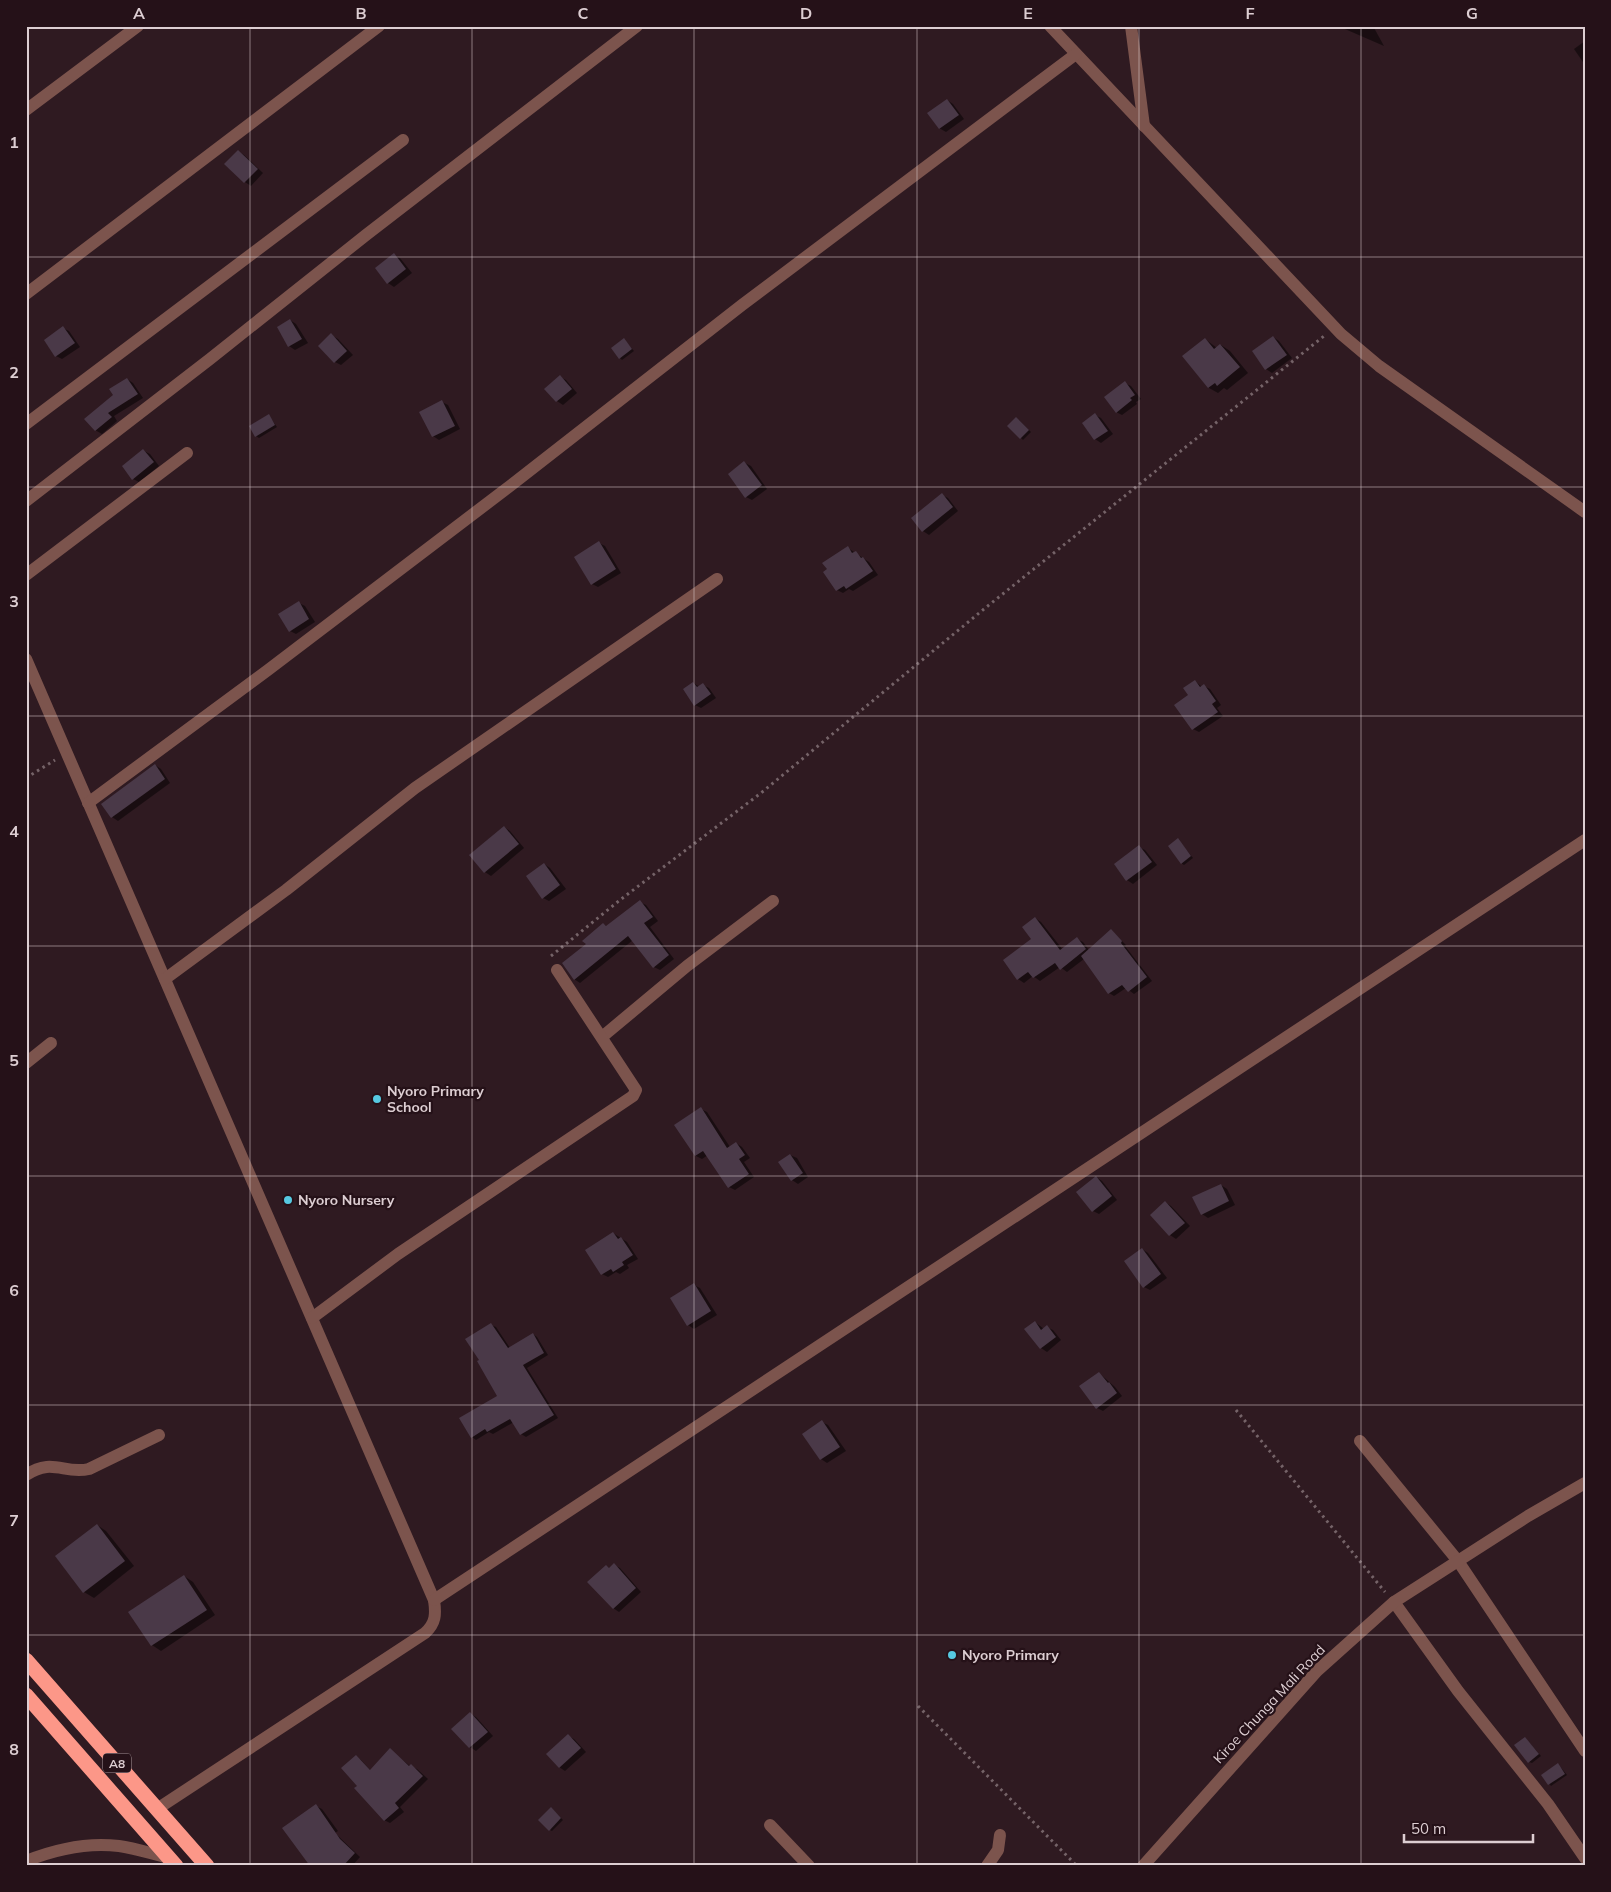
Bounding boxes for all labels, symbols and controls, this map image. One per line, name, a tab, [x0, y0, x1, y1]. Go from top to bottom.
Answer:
text: A	[133, 3, 145, 23]
text: B	[355, 3, 367, 23]
text: C	[578, 3, 589, 23]
text: D	[800, 3, 812, 23]
text: E	[1023, 3, 1033, 23]
text: F	[1245, 3, 1255, 23]
text: G	[1466, 3, 1478, 23]
text: 1	[9, 132, 19, 152]
text: 2	[9, 362, 19, 382]
text: 3	[9, 591, 19, 611]
text: 4	[9, 821, 19, 841]
text: 5	[9, 1050, 19, 1070]
place label: Nyoro Primary School	[387, 1082, 484, 1116]
marker: Nyoro Primary School	[371, 1093, 383, 1105]
place label: Nyoro Nursery	[298, 1191, 395, 1209]
marker: Nyoro Nursery	[282, 1194, 294, 1206]
text: 6	[9, 1280, 19, 1300]
text: 7	[9, 1510, 19, 1530]
street label: Kiroe Chunga Mali Road	[1209, 1641, 1329, 1767]
place label: Nyoro Primary	[962, 1646, 1059, 1664]
marker: Nyoro Primary	[946, 1649, 958, 1661]
text: 8	[9, 1739, 19, 1759]
road number: A8	[103, 1754, 131, 1772]
scale bar	[1404, 1812, 1532, 1844]
text: 50 m	[1411, 1819, 1446, 1838]

